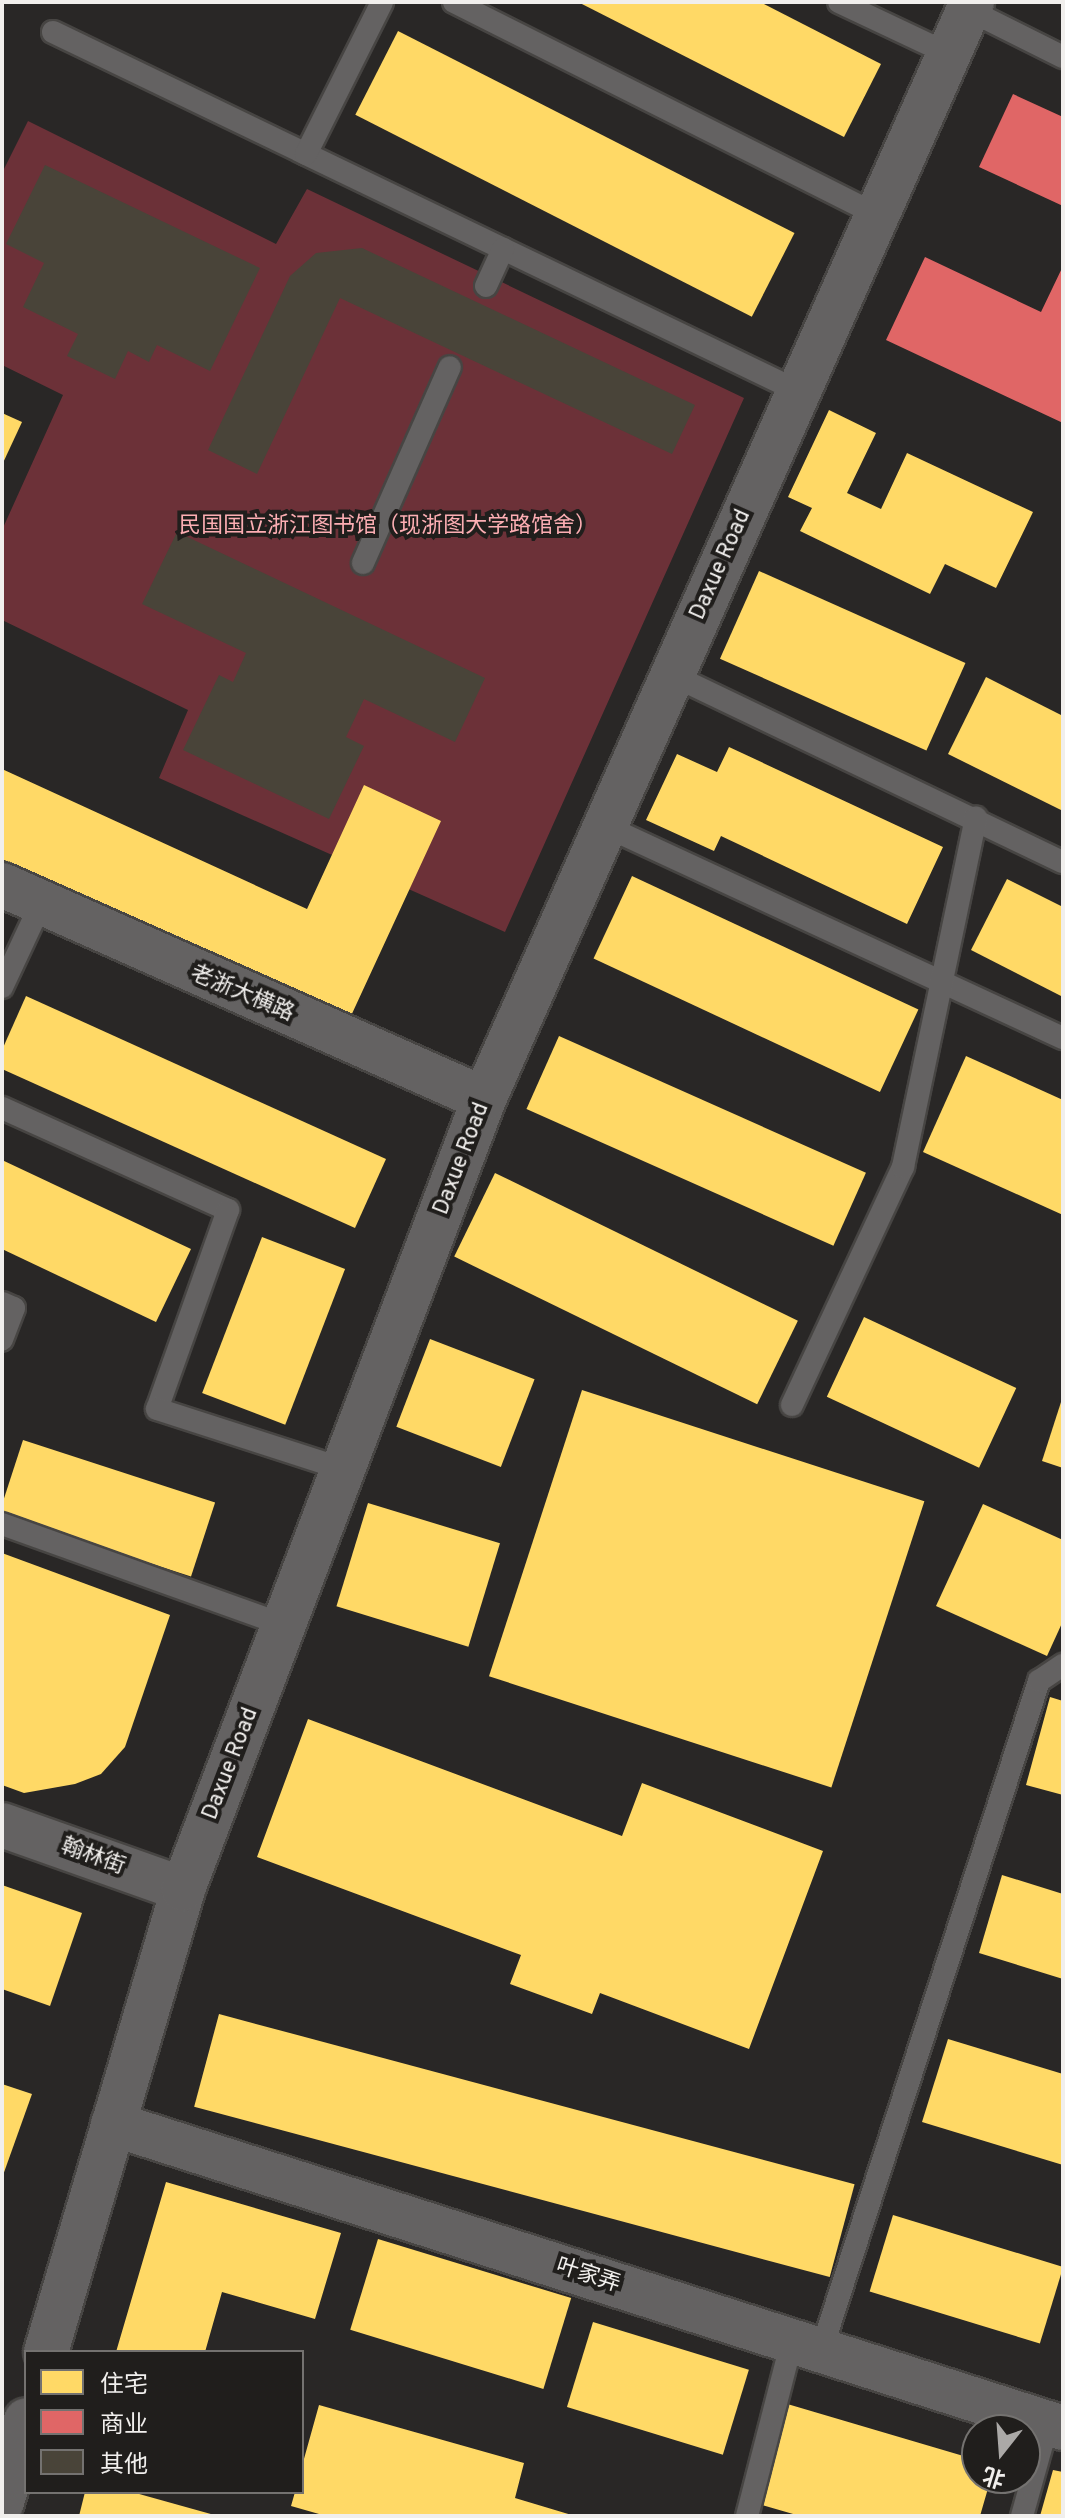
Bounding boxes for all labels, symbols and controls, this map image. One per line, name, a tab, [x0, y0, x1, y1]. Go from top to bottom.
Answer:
street label: Daxue Road	[685, 506, 757, 624]
park label: 民国国立浙江图书馆（现浙图大学路馆舍）	[179, 514, 597, 540]
street label: 老浙大横路	[186, 960, 298, 1028]
street label: Daxue Road	[429, 1099, 495, 1219]
street label: Daxue Road	[198, 1704, 264, 1824]
street label: 翰林街	[57, 1833, 129, 1881]
street label: 叶家弄	[553, 2253, 623, 2299]
legend	[24, 2350, 304, 2494]
text: 住宅	[100, 2371, 148, 2401]
text: 商业	[100, 2411, 148, 2441]
north arrow	[961, 2414, 1041, 2494]
text: 其他	[100, 2451, 148, 2481]
text: 北	[980, 2459, 1009, 2492]

